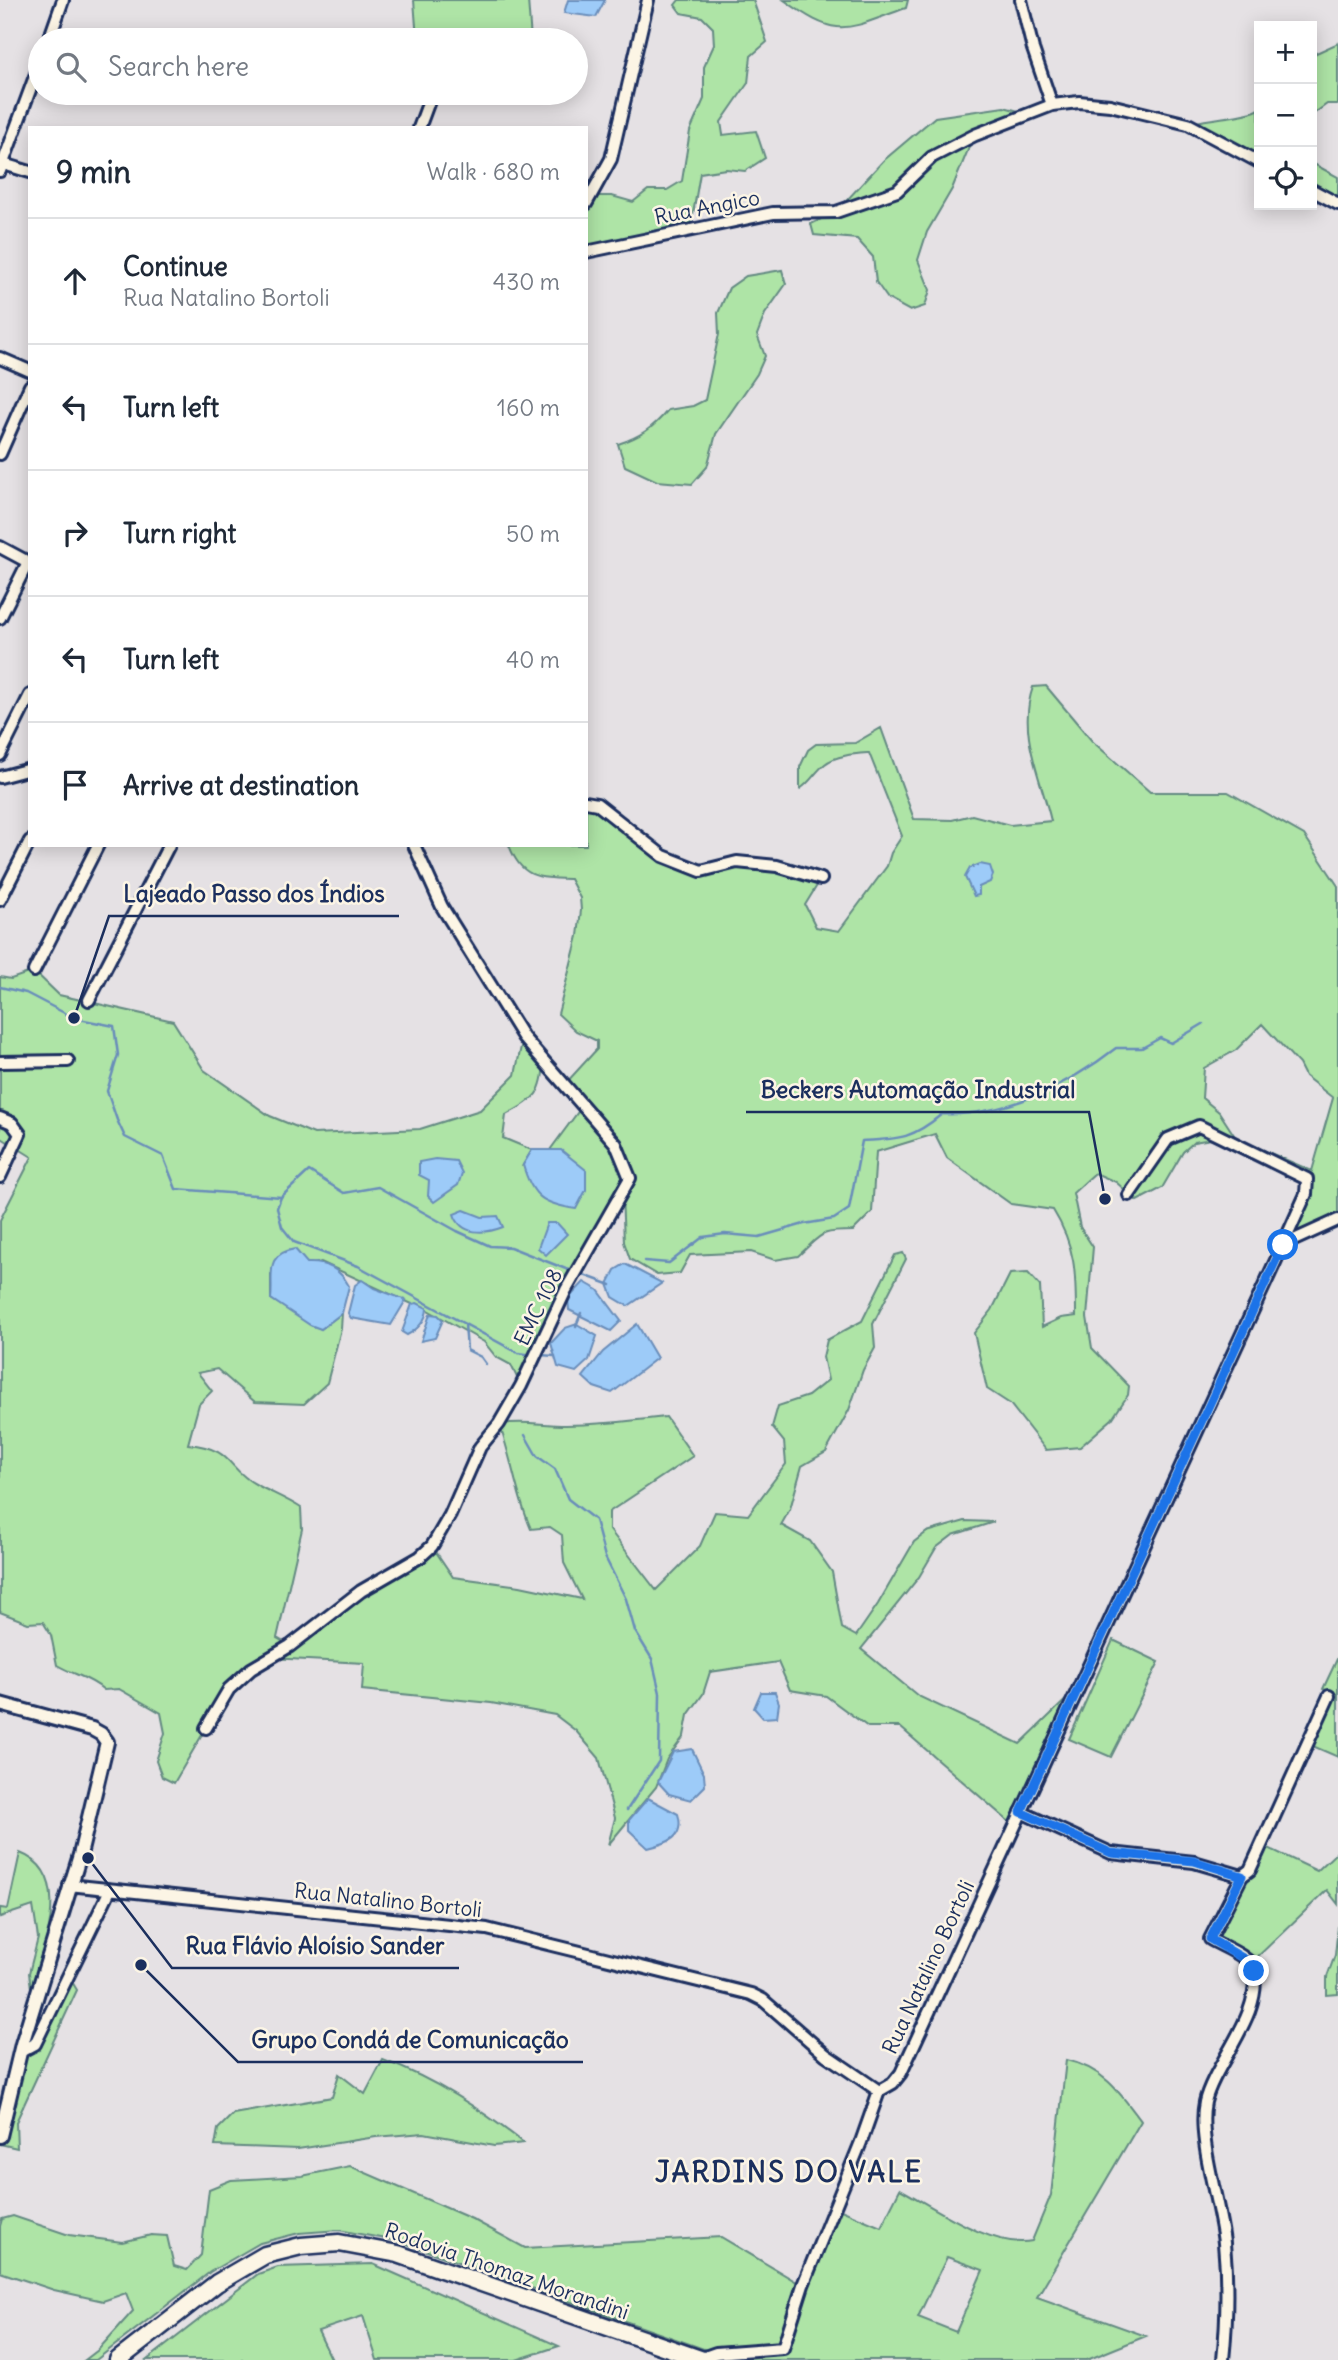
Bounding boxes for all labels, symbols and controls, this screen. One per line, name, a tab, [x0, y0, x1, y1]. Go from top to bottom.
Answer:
map controls	[1254, 21, 1317, 210]
button: +	[1254, 21, 1317, 84]
search box	[28, 28, 588, 105]
icon: search	[52, 48, 90, 86]
text: Search here	[108, 50, 249, 83]
button: −	[1254, 84, 1317, 147]
button: locate	[1254, 147, 1317, 210]
text: 9 min	[56, 153, 131, 191]
text: Walk · 680 m	[426, 157, 560, 186]
street label: Rua Angico	[652, 184, 762, 230]
text: Continue	[123, 250, 228, 283]
icon: ahead	[56, 262, 94, 300]
text: 430 m	[493, 267, 560, 296]
text: Rua Natalino Bortoli	[123, 283, 330, 312]
icon: left	[56, 388, 94, 426]
text: Turn left	[123, 391, 219, 424]
text: 160 m	[497, 393, 560, 422]
icon: right	[56, 514, 94, 552]
text: Turn right	[123, 517, 236, 550]
text: 50 m	[506, 519, 560, 548]
icon: left	[56, 640, 94, 678]
text: Turn left	[123, 643, 219, 676]
text: 40 m	[506, 645, 560, 674]
icon: arrive	[56, 766, 94, 804]
text: Arrive at destination	[123, 769, 359, 802]
callout: Lajeado Passo dos Índios	[109, 872, 399, 916]
text: Lajeado Passo dos Índios	[123, 879, 385, 908]
callout: Beckers Automação Industrial	[746, 1068, 1089, 1112]
text: Beckers Automação Industrial	[761, 1075, 1075, 1104]
route start	[1267, 1229, 1298, 1260]
street label: EMC 108	[508, 1264, 568, 1350]
street label: Rua Natalino Bortoli	[876, 1876, 980, 2058]
street label: Rua Natalino Bortoli	[293, 1877, 483, 1923]
callout: Rua Flávio Aloísio Sander	[172, 1924, 459, 1968]
text: Rua Flávio Aloísio Sander	[186, 1931, 445, 1960]
route end	[1238, 1955, 1269, 1986]
callout: Grupo Condá de Comunicação	[238, 2018, 583, 2062]
text: Grupo Condá de Comunicação	[251, 2025, 569, 2054]
district label: JARDINS DO VALE	[655, 2154, 923, 2190]
street label: Rodovia Thomaz Morandini	[381, 2216, 633, 2326]

